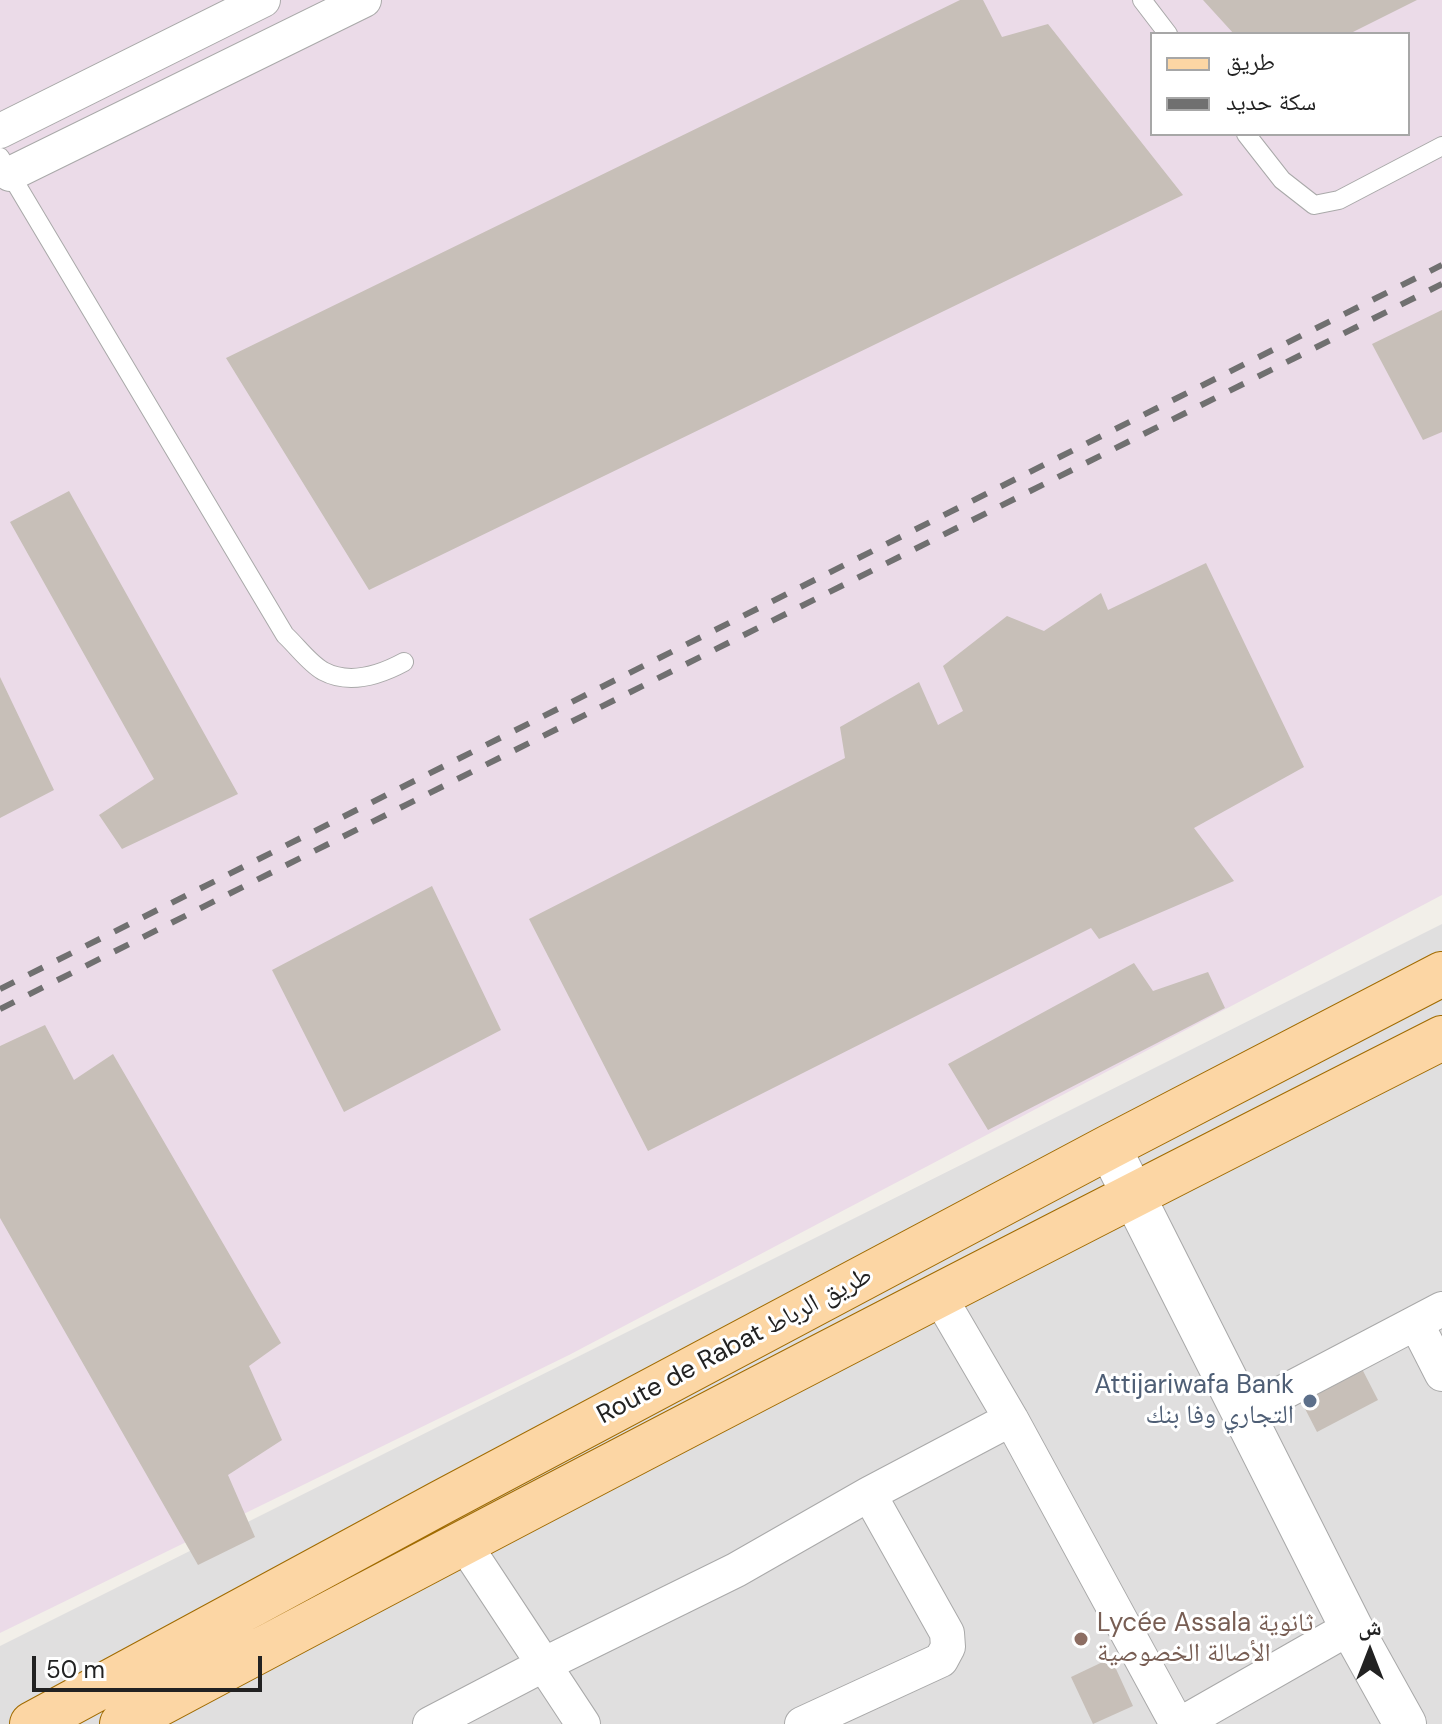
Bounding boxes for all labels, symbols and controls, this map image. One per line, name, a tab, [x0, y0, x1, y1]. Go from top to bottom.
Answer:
legend	[1150, 32, 1410, 136]
text: طريق	[1226, 46, 1275, 77]
text: سكة حديد	[1226, 86, 1316, 117]
street label: Route de Rabat طريق الرباط	[592, 1260, 878, 1432]
place label: Attijariwafa Bank التجاري وفا بنك	[1094, 1370, 1294, 1432]
marker: Attijariwafa Bank التجاري وفا بنك	[1301, 1392, 1319, 1410]
place label: Lycée Assala ثانوية الأصالة الخصوصية	[1097, 1608, 1314, 1670]
north arrow	[1330, 1612, 1410, 1692]
text: ش	[1358, 1613, 1382, 1642]
marker: Lycée Assala ثانوية الأصالة الخصوصية	[1072, 1630, 1090, 1648]
scale bar	[36, 1640, 266, 1690]
text: 50 m	[46, 1654, 105, 1685]

